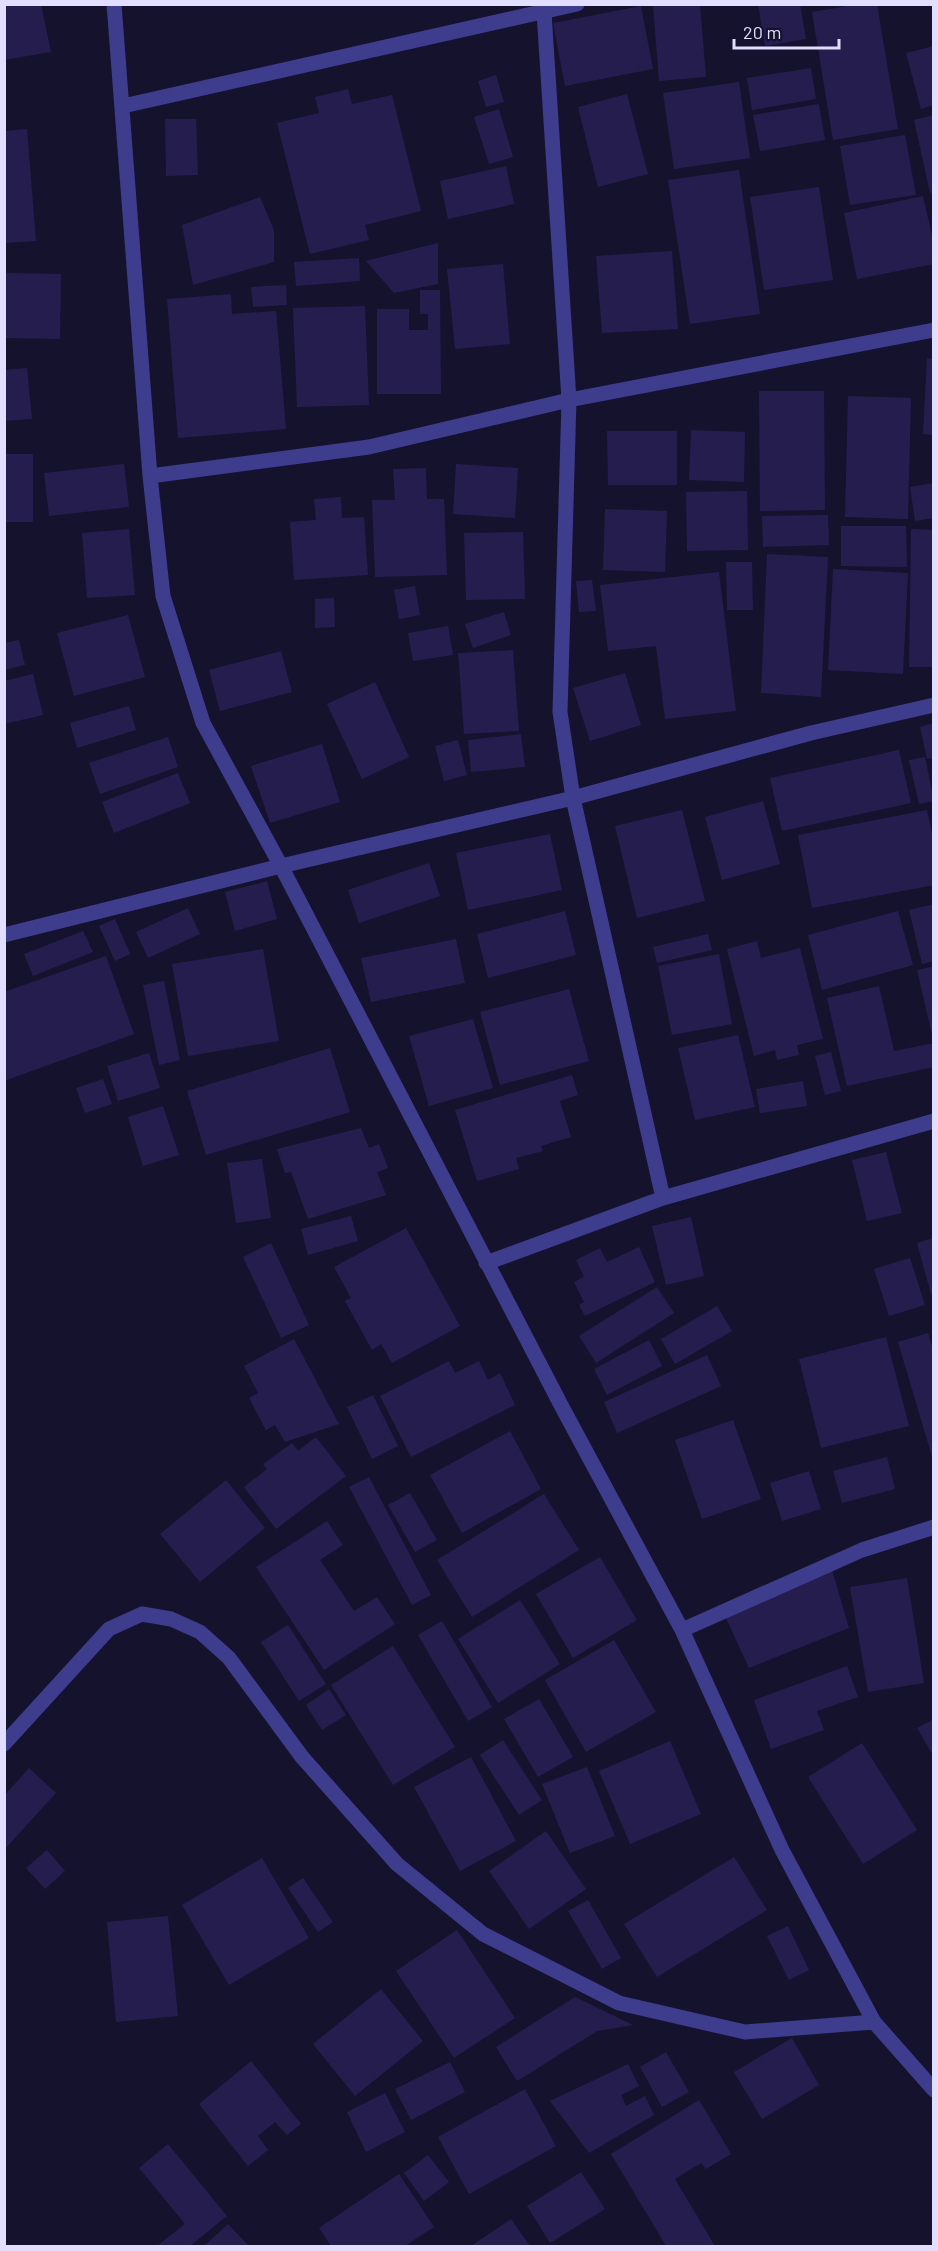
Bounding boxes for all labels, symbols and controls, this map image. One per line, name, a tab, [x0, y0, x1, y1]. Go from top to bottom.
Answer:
scale bar	[734, 12, 839, 50]
text: 20 m	[743, 21, 781, 43]

